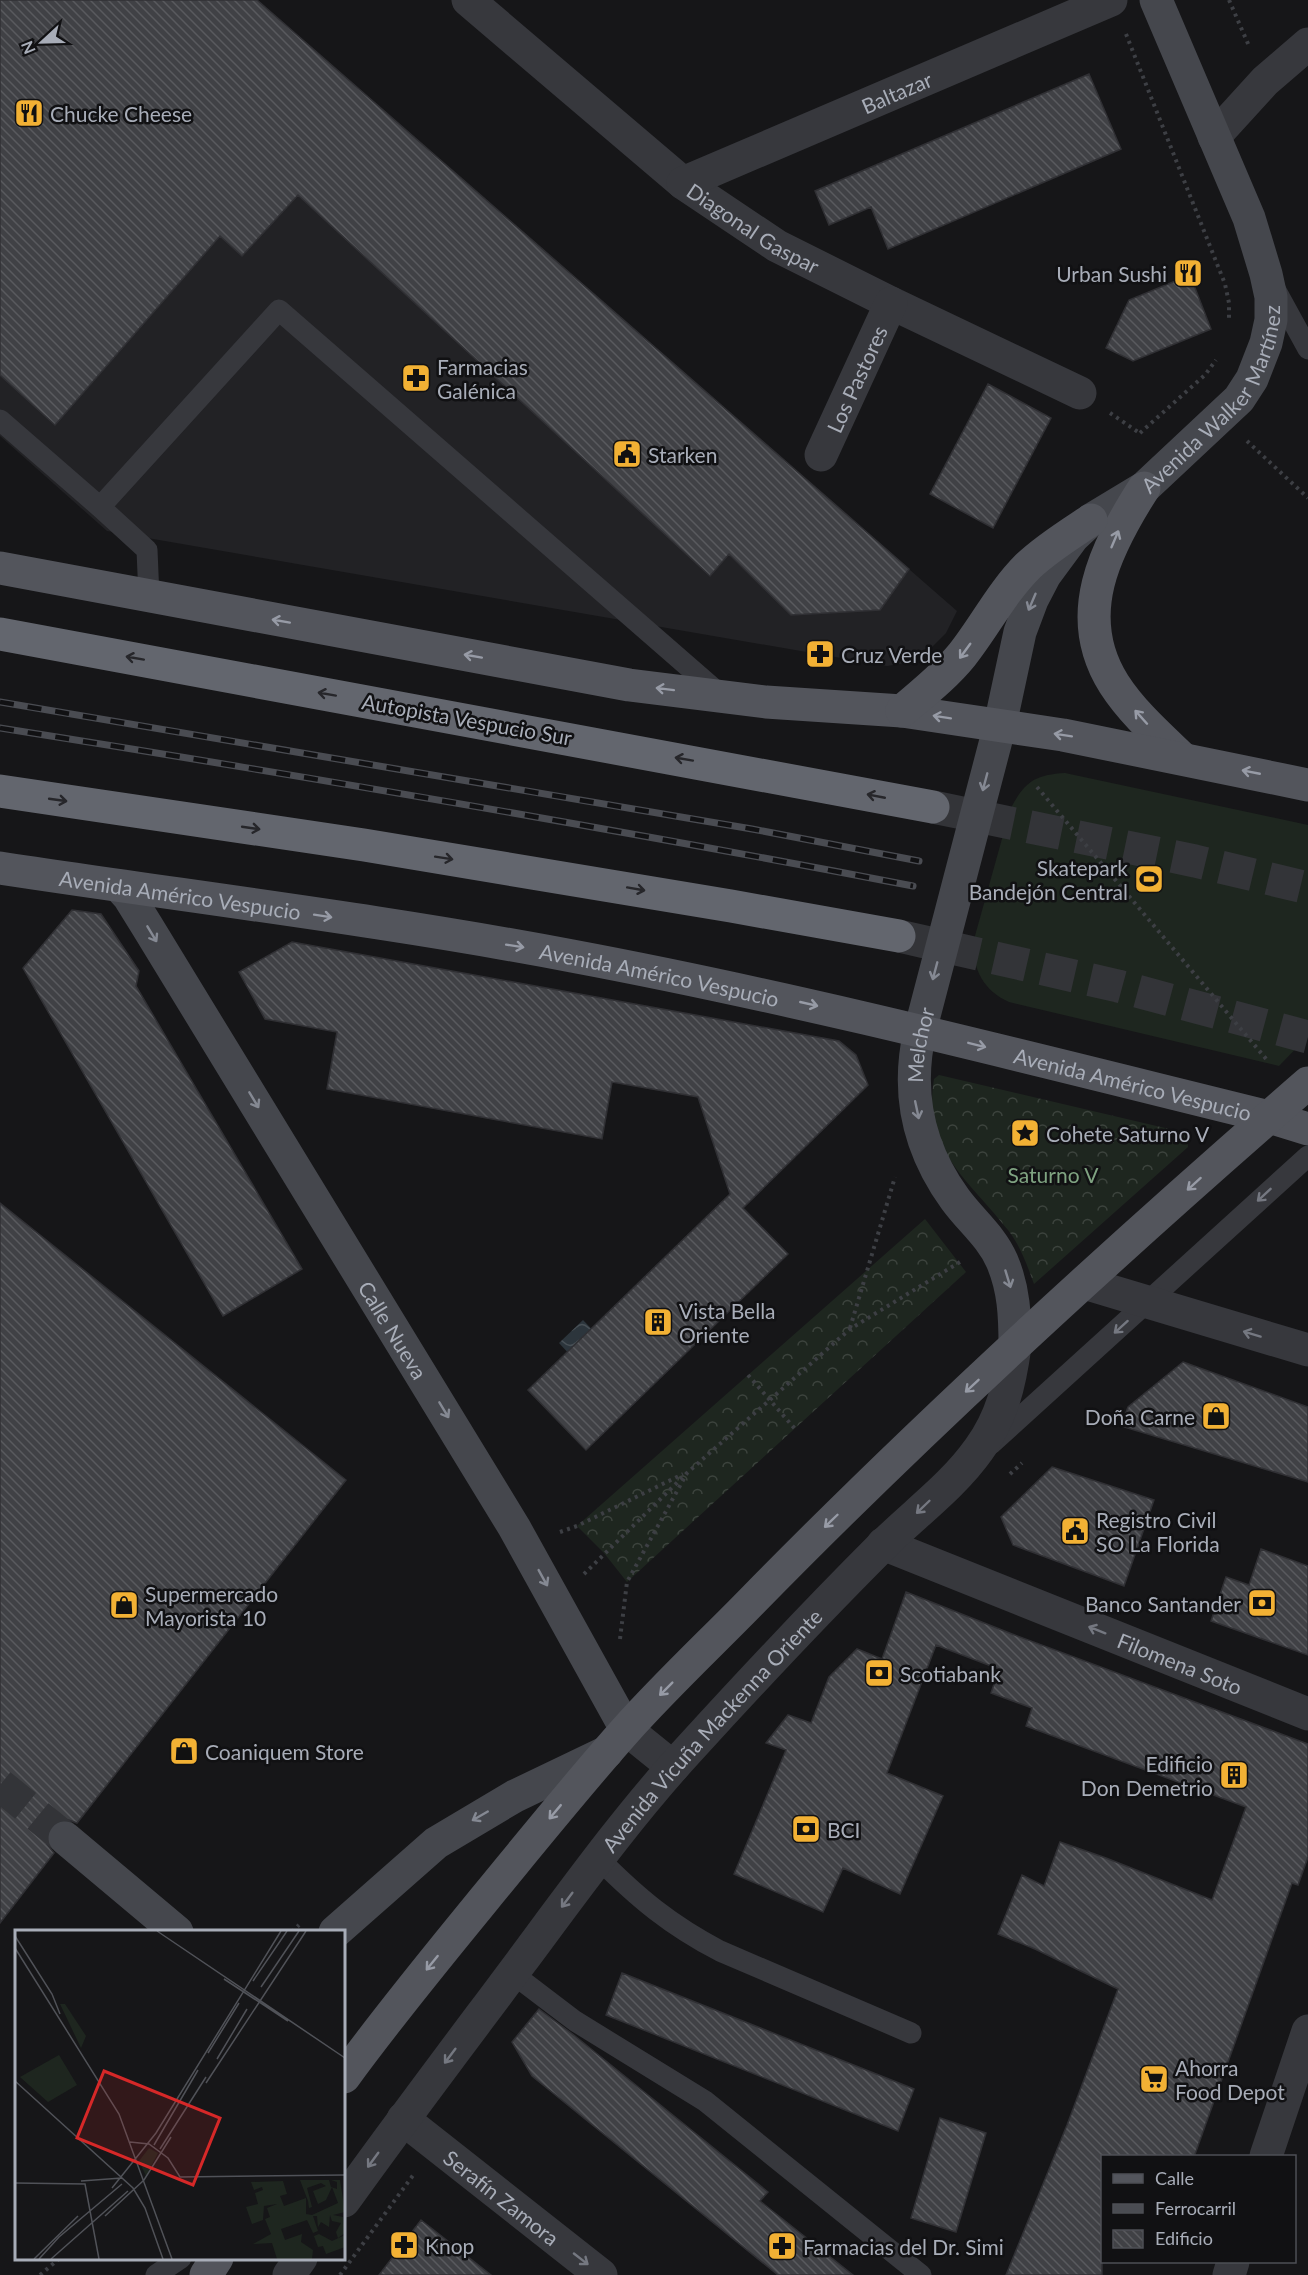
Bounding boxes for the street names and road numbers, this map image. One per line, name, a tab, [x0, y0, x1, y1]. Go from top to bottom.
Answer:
street label: Baltazar	[857, 66, 936, 118]
street label: Diagonal Gaspar	[683, 177, 824, 278]
street label: Avenida Walker Martínez	[1135, 305, 1284, 497]
street label: Los Pastores	[821, 321, 892, 436]
street label: Autopista Vespucio Sur	[360, 688, 574, 750]
street label: Avenida Américo Vespucio	[58, 864, 303, 924]
street label: Avenida Américo Vespucio	[538, 938, 782, 1011]
street label: Melchor	[902, 1004, 938, 1083]
street label: Avenida Américo Vespucio	[1012, 1042, 1254, 1125]
street label: Calle Nueva	[354, 1276, 433, 1383]
street label: Avenida Vicuña Mackenna Oriente	[596, 1603, 827, 1856]
street label: Filomena Soto	[1114, 1627, 1246, 1699]
street label: Serafín Zamora	[439, 2144, 564, 2250]

